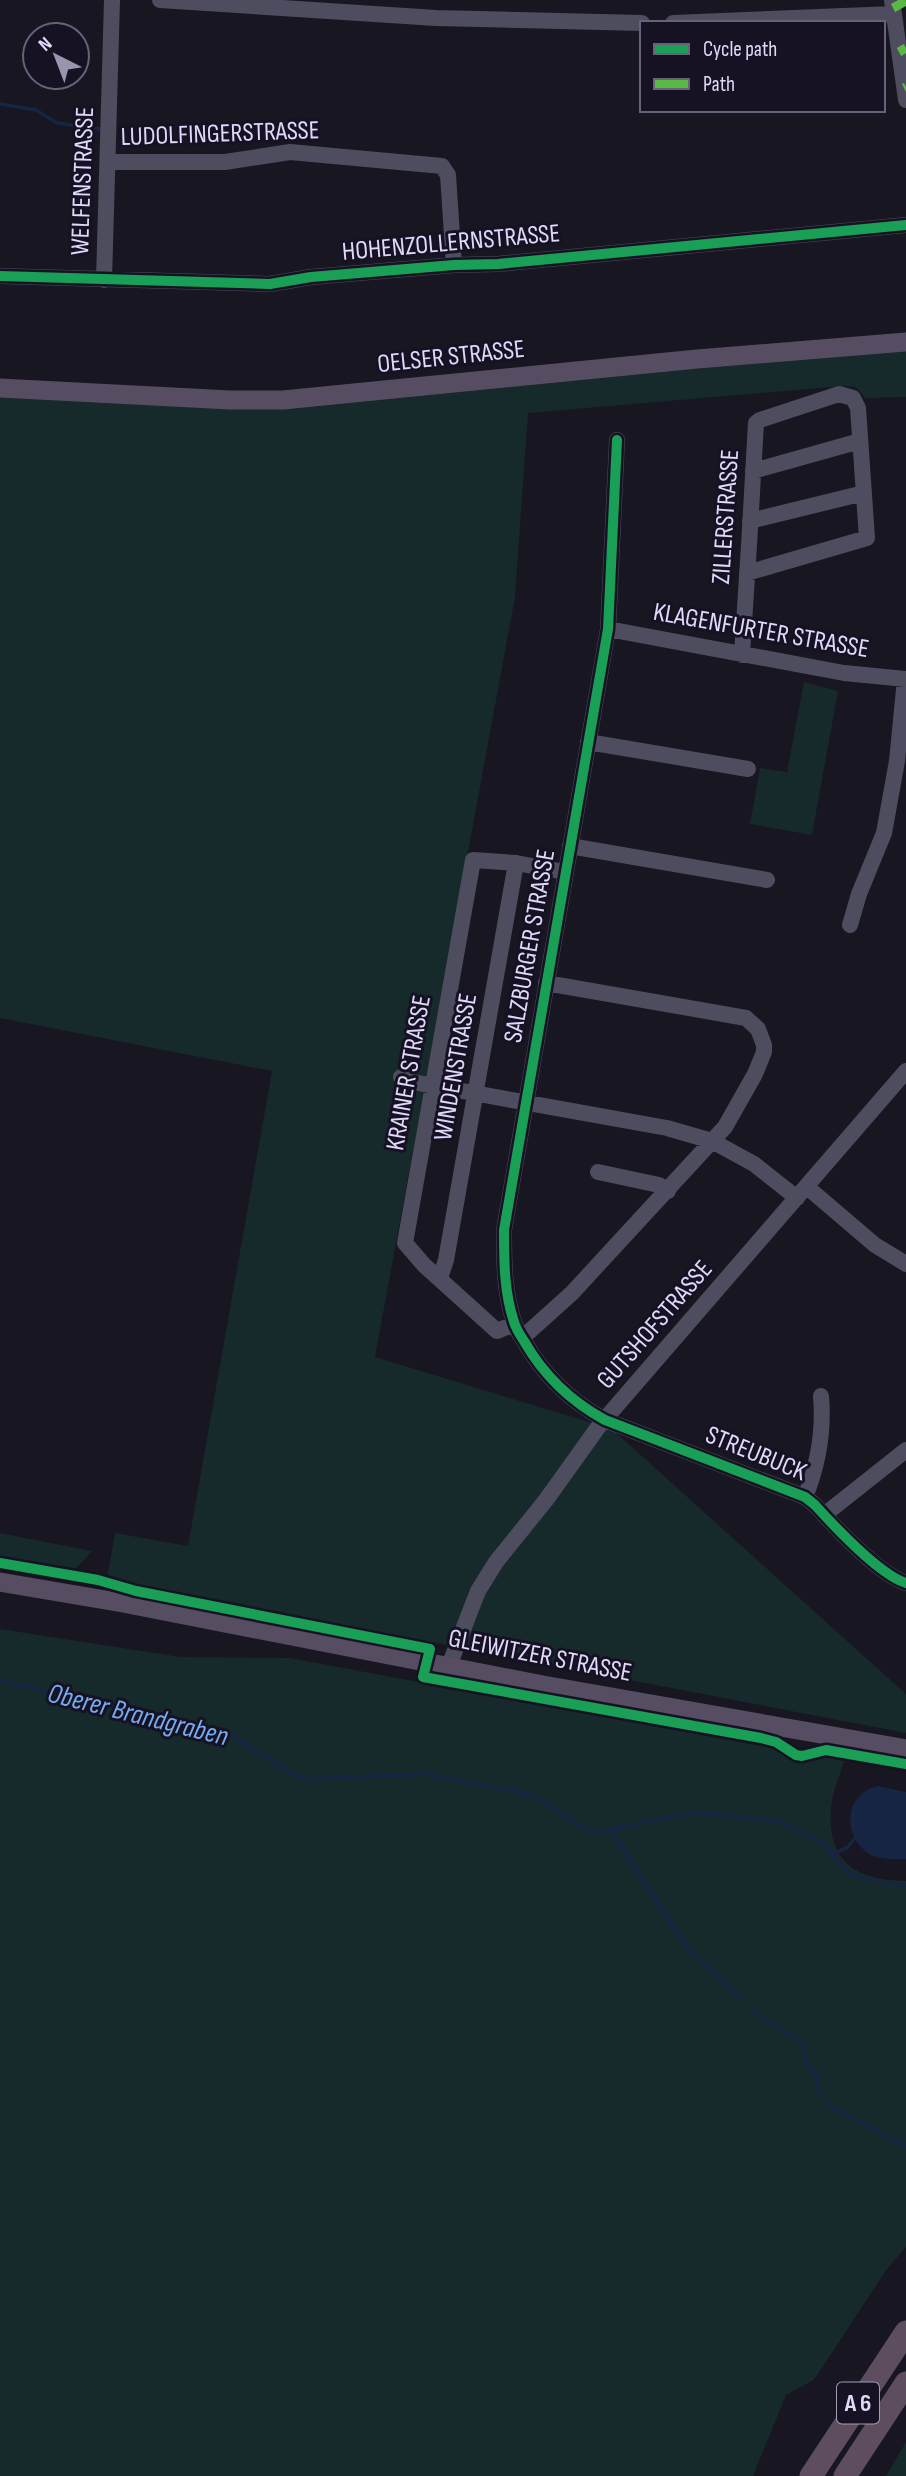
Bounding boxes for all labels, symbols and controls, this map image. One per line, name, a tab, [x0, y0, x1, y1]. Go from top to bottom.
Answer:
north arrow	[21, 21, 91, 91]
legend	[640, 21, 885, 112]
text: N	[34, 33, 57, 56]
text: Cycle path	[703, 37, 777, 62]
text: Path	[703, 72, 735, 97]
street label: WELFENSTRASSE	[65, 106, 101, 256]
street label: LUDOLFINGERSTRASSE	[120, 115, 320, 153]
street label: HOHENZOLLERNSTRASSE	[341, 218, 561, 268]
street label: OELSER STRASSE	[376, 334, 526, 380]
street label: ZILLERSTRASSE	[706, 449, 746, 585]
street label: KLAGENFURTER STRASSE	[651, 597, 871, 665]
street label: SALZBURGER STRASSE	[498, 847, 562, 1045]
street label: WINDENSTRASSE	[428, 991, 484, 1143]
street label: KRAINER STRASSE	[380, 993, 438, 1153]
street label: GUTSHOFSTRASSE	[591, 1254, 719, 1396]
street label: STREUBUCK	[701, 1420, 811, 1488]
street label: GLEIWITZER STRASSE	[446, 1623, 634, 1689]
water label: Oberer Brandgraben	[44, 1677, 232, 1753]
road number: A 6	[837, 2382, 879, 2424]

